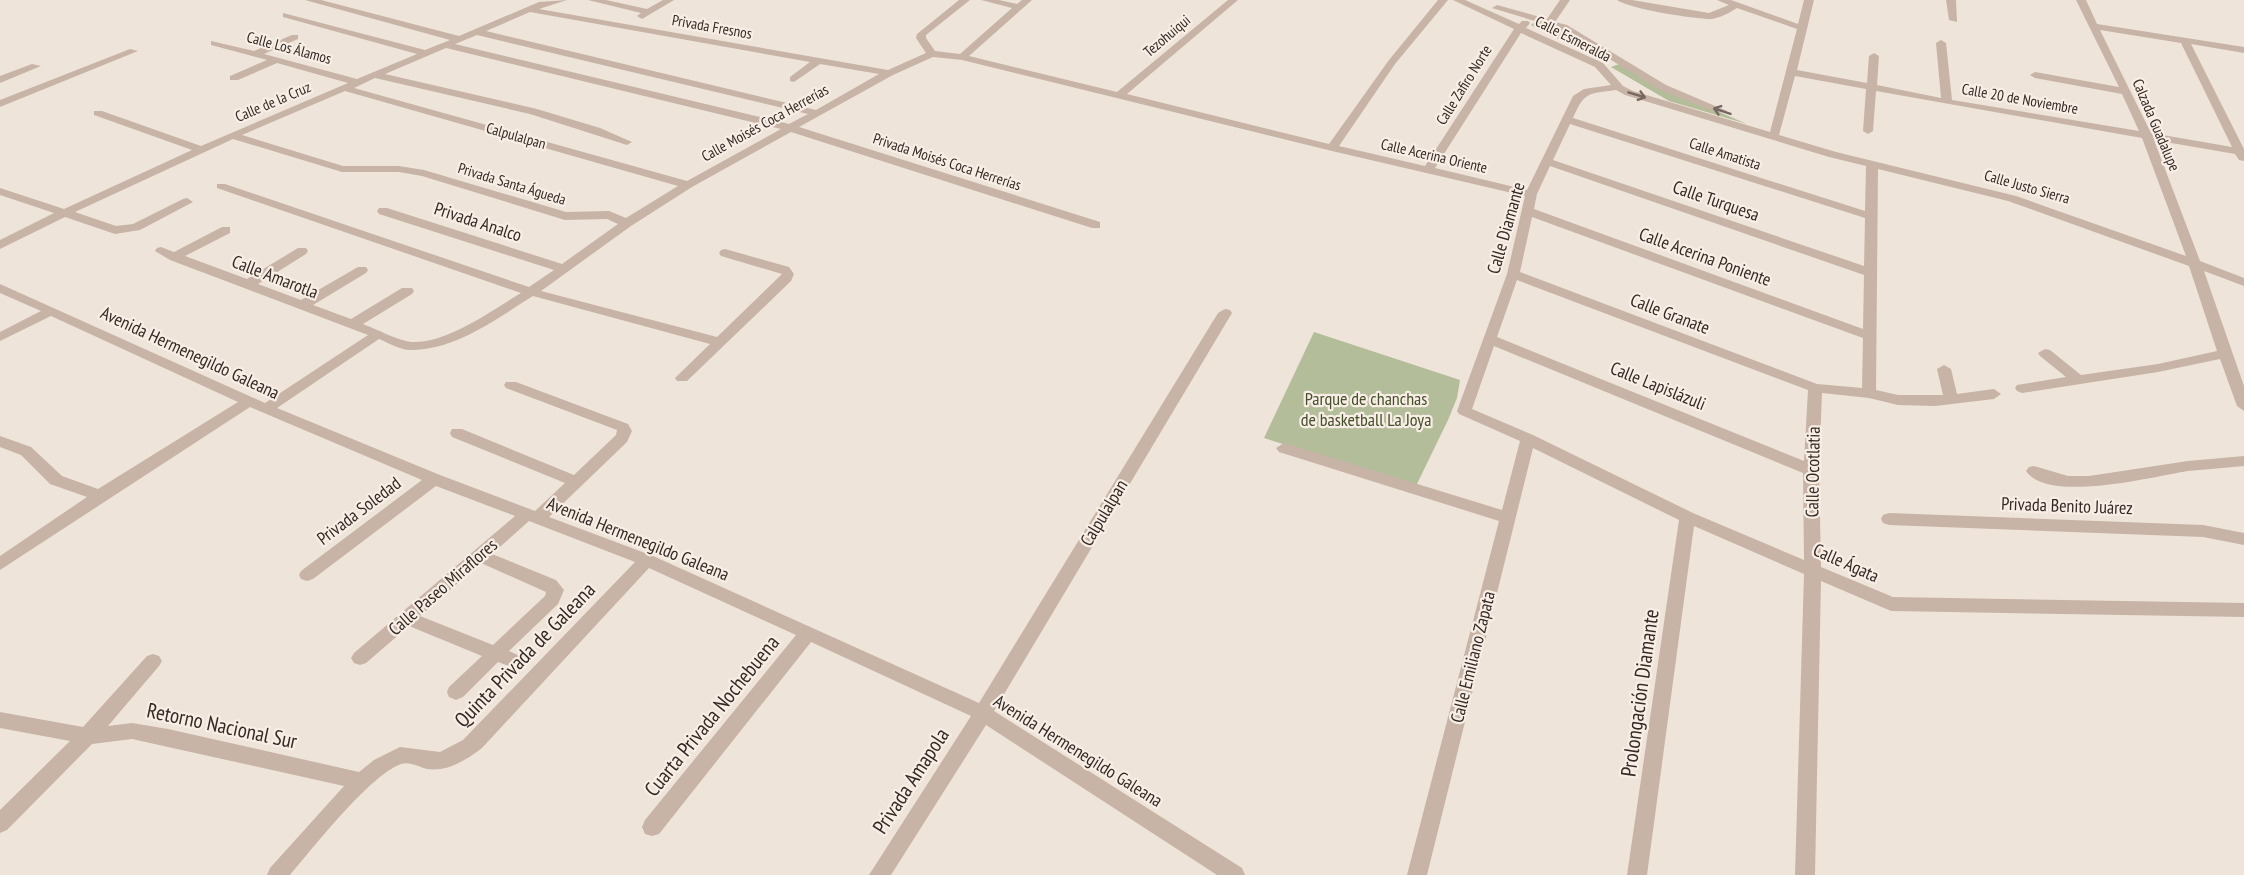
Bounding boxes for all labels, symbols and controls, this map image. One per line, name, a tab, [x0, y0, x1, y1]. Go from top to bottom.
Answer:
street label: Privada Fresnos	[671, 10, 754, 43]
street label: Tezohuiqui	[1139, 10, 1194, 61]
street label: Calle Esmeralda	[1532, 11, 1614, 66]
street label: Calle Los Álamos	[245, 27, 334, 68]
street label: Calle Zafiro Norte	[1431, 41, 1496, 128]
street label: Calzada Guadalupe	[2128, 76, 2184, 174]
street label: Calle de la Cruz	[232, 77, 313, 126]
street label: Calle 20 de Noviembre	[1960, 79, 2080, 118]
street label: Calle Moisés Coca Herrerías	[698, 80, 832, 165]
one-way arrow	[1627, 91, 1646, 102]
one-way arrow	[1713, 105, 1732, 116]
street label: Calpulalpan	[484, 118, 548, 153]
street label: Privada Moisés Coca Herrerías	[871, 129, 1024, 194]
street label: Calle Amatista	[1687, 133, 1763, 174]
street label: Calle Acerina Oriente	[1379, 134, 1489, 177]
street label: Privada Santa Águeda	[456, 158, 568, 209]
street label: Calle Justo Sierra	[1982, 165, 2072, 208]
street label: Calle Turquesa	[1670, 175, 1762, 226]
street label: Calle Diamante	[1481, 179, 1530, 276]
street label: Privada Analco	[431, 197, 525, 247]
street label: Calle Acerina Poniente	[1636, 222, 1774, 291]
street label: Calle Amarotla	[229, 250, 322, 304]
street label: Calle Granate	[1627, 288, 1713, 339]
street label: Avenida Hermenegildo Galeana	[97, 301, 283, 404]
street label: Calle Lapislázuli	[1607, 356, 1709, 415]
park label: Parque de chanchas de basketball La Joya	[1301, 387, 1431, 431]
street label: Calle Ocotlatia	[1800, 426, 1825, 518]
street label: Privada Soledad	[312, 472, 405, 550]
street label: Calpulalpan	[1075, 475, 1132, 550]
street label: Avenida Hermenegildo Galeana	[544, 491, 733, 586]
street label: Privada Benito Juárez	[2001, 492, 2133, 519]
street label: Calle Paseo Miraflores	[383, 533, 502, 640]
street label: Calle Ágata	[1810, 538, 1883, 587]
street label: Quinta Privada de Galeana	[448, 576, 601, 733]
street label: Calle Emiliano Zapata	[1445, 589, 1500, 725]
street label: Prolongación Diamante	[1614, 608, 1665, 778]
street label: Cuarta Privada Nochebuena	[638, 630, 785, 802]
street label: Avenida Hermenegildo Galeana	[990, 689, 1167, 812]
street label: Retorno Nacional Sur	[145, 696, 300, 755]
street label: Privada Amapola	[866, 723, 955, 839]

